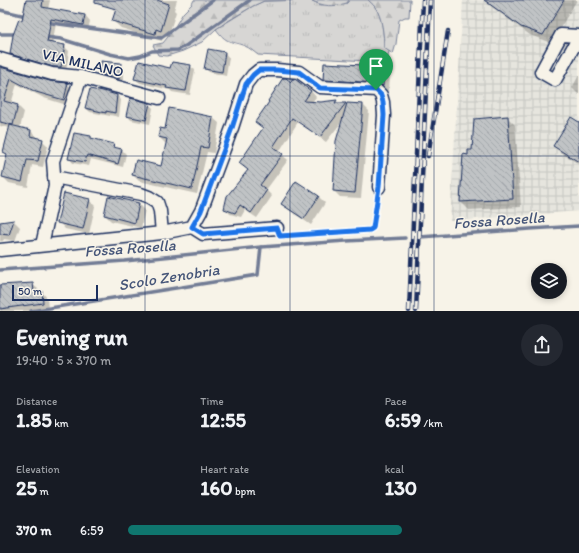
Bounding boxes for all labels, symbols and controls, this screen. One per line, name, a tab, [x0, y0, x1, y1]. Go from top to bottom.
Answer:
street label: VIA MILANO	[40, 45, 126, 81]
pin	[359, 49, 393, 90]
icon: arrive	[365, 55, 387, 77]
water label: Fossa Rosella	[453, 207, 546, 233]
water label: Fossa Rosella	[84, 235, 177, 261]
water label: Scolo Zenobria	[117, 260, 221, 294]
map controls	[531, 263, 567, 299]
button: layers	[531, 263, 567, 299]
scale bar	[12, 283, 98, 302]
text: 50 m	[18, 285, 42, 298]
text: Evening run	[16, 324, 128, 351]
button: share	[521, 324, 563, 366]
text: 19:40 · 5 × 370 m	[16, 353, 111, 368]
text: Distance	[16, 395, 57, 408]
text: Time	[200, 395, 224, 408]
text: Pace	[385, 395, 407, 408]
text: 1.85	[16, 408, 52, 432]
text: 12:55	[200, 408, 246, 432]
text: 6:59	[385, 408, 421, 432]
text: km	[52, 417, 69, 430]
text: /km	[421, 417, 443, 430]
text: Elevation	[16, 463, 60, 476]
text: Heart rate	[200, 463, 249, 476]
text: kcal	[385, 463, 404, 476]
text: 25	[16, 476, 37, 500]
text: 160	[200, 476, 233, 500]
text: 130	[385, 476, 417, 500]
text: m	[37, 485, 49, 498]
text: bpm	[233, 485, 255, 498]
text: 370 m	[16, 523, 51, 538]
text: 6:59	[80, 523, 104, 538]

